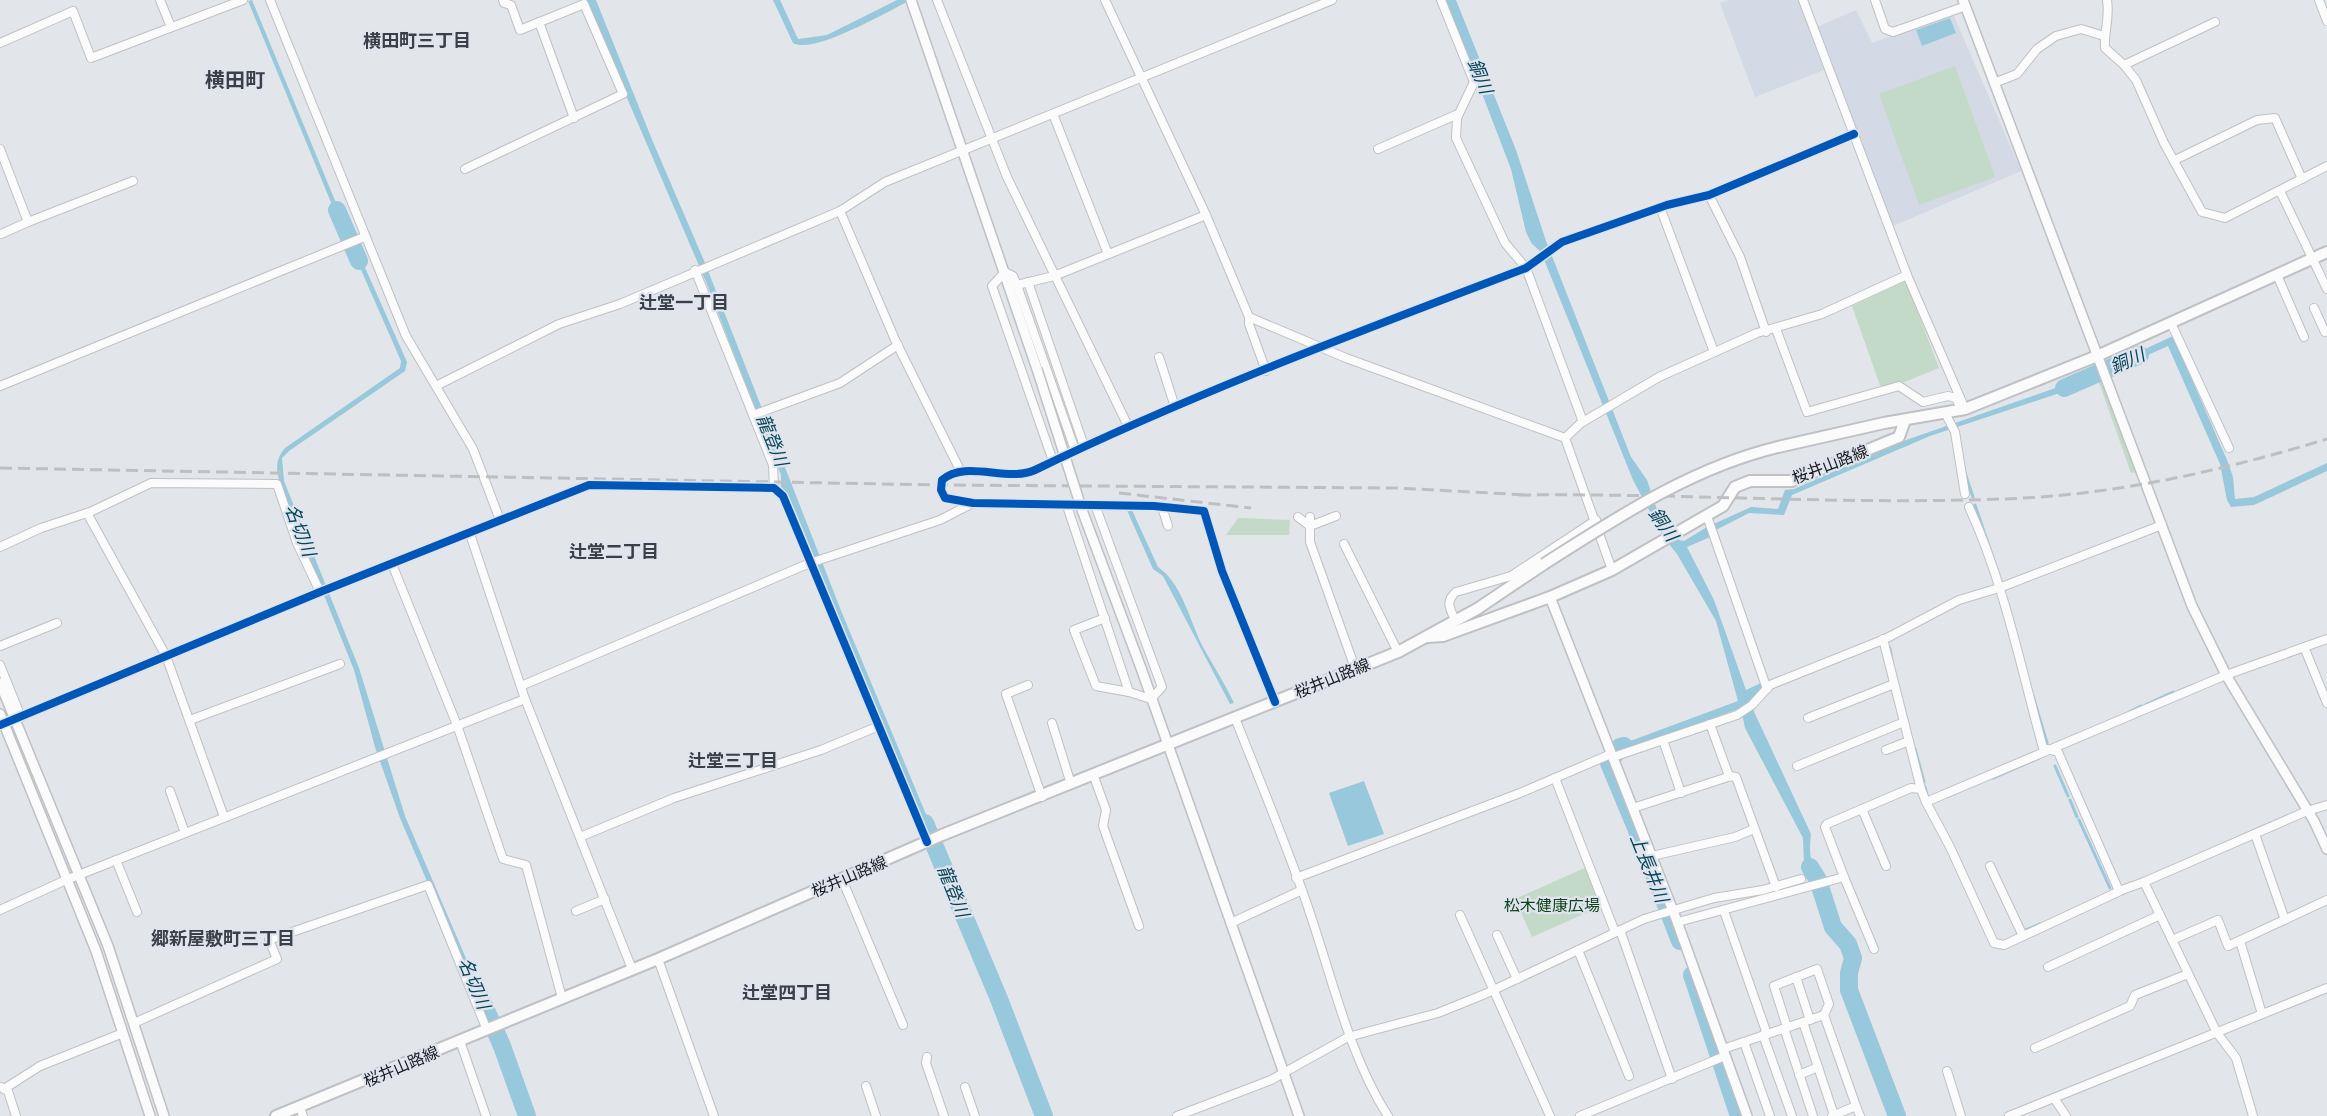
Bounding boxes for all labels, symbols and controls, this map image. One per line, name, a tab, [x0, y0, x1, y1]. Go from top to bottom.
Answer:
district label: 横田町三丁目	[363, 30, 471, 50]
water label: 銅川	[1465, 56, 1498, 98]
district label: 横田町	[205, 68, 265, 91]
district label: 辻堂一丁目	[639, 292, 729, 312]
water label: 銅川	[2106, 343, 2149, 376]
water label: 龍登川	[754, 411, 793, 471]
street label: 桜井山路線	[1789, 441, 1871, 487]
water label: 名切川	[282, 501, 321, 561]
water label: 銅川	[1645, 504, 1684, 546]
district label: 辻堂二丁目	[569, 541, 659, 561]
street label: 桜井山路線	[1292, 655, 1372, 701]
district label: 辻堂三丁目	[688, 750, 778, 770]
water label: 上長井川	[1627, 831, 1674, 907]
street label: 桜井山路線	[809, 852, 889, 900]
water label: 龍登川	[935, 862, 974, 922]
park label: 松木健康広場	[1504, 896, 1600, 914]
district label: 郷新屋敷町三丁目	[151, 928, 295, 948]
water label: 名切川	[455, 954, 496, 1014]
district label: 辻堂四丁目	[742, 982, 832, 1002]
street label: 桜井山路線	[361, 1042, 441, 1090]

